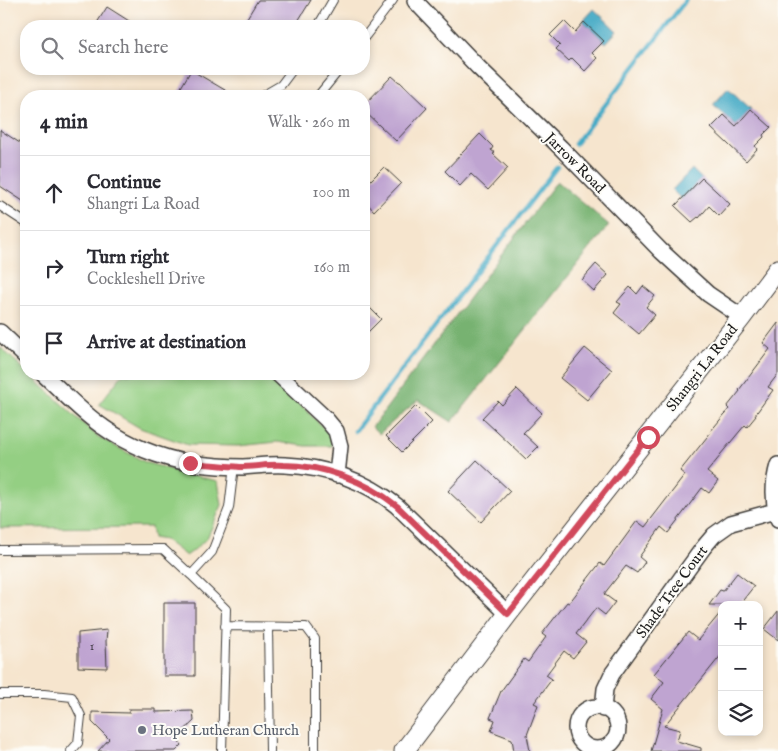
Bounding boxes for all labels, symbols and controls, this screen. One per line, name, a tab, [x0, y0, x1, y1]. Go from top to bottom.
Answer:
search box	[20, 20, 370, 75]
icon: search	[38, 34, 66, 62]
text: Search here	[78, 36, 169, 60]
text: 4 min	[40, 109, 88, 136]
text: Walk · 260 m	[267, 113, 350, 133]
street label: Jarrow Road	[539, 127, 610, 198]
text: Continue	[87, 171, 161, 195]
icon: ahead	[40, 179, 68, 207]
text: 100 m	[313, 183, 350, 203]
text: Shangri La Road	[87, 195, 199, 215]
text: Turn right	[87, 246, 169, 270]
icon: right	[40, 254, 68, 282]
text: 160 m	[314, 258, 350, 278]
text: Cockleshell Drive	[87, 270, 205, 290]
street label: Shangri La Road	[662, 320, 743, 415]
icon: arrive	[40, 329, 68, 357]
text: Arrive at destination	[87, 331, 246, 355]
route start	[637, 426, 660, 449]
route end	[179, 452, 202, 475]
street label: Shade Tree Court	[632, 542, 712, 642]
map controls	[718, 601, 763, 736]
button: +	[718, 601, 763, 646]
house number: 1	[90, 639, 94, 654]
button: −	[718, 646, 763, 691]
button: layers	[718, 691, 763, 736]
place label: Hope Lutheran Church	[152, 721, 299, 740]
marker: Hope Lutheran Church	[136, 724, 148, 736]

